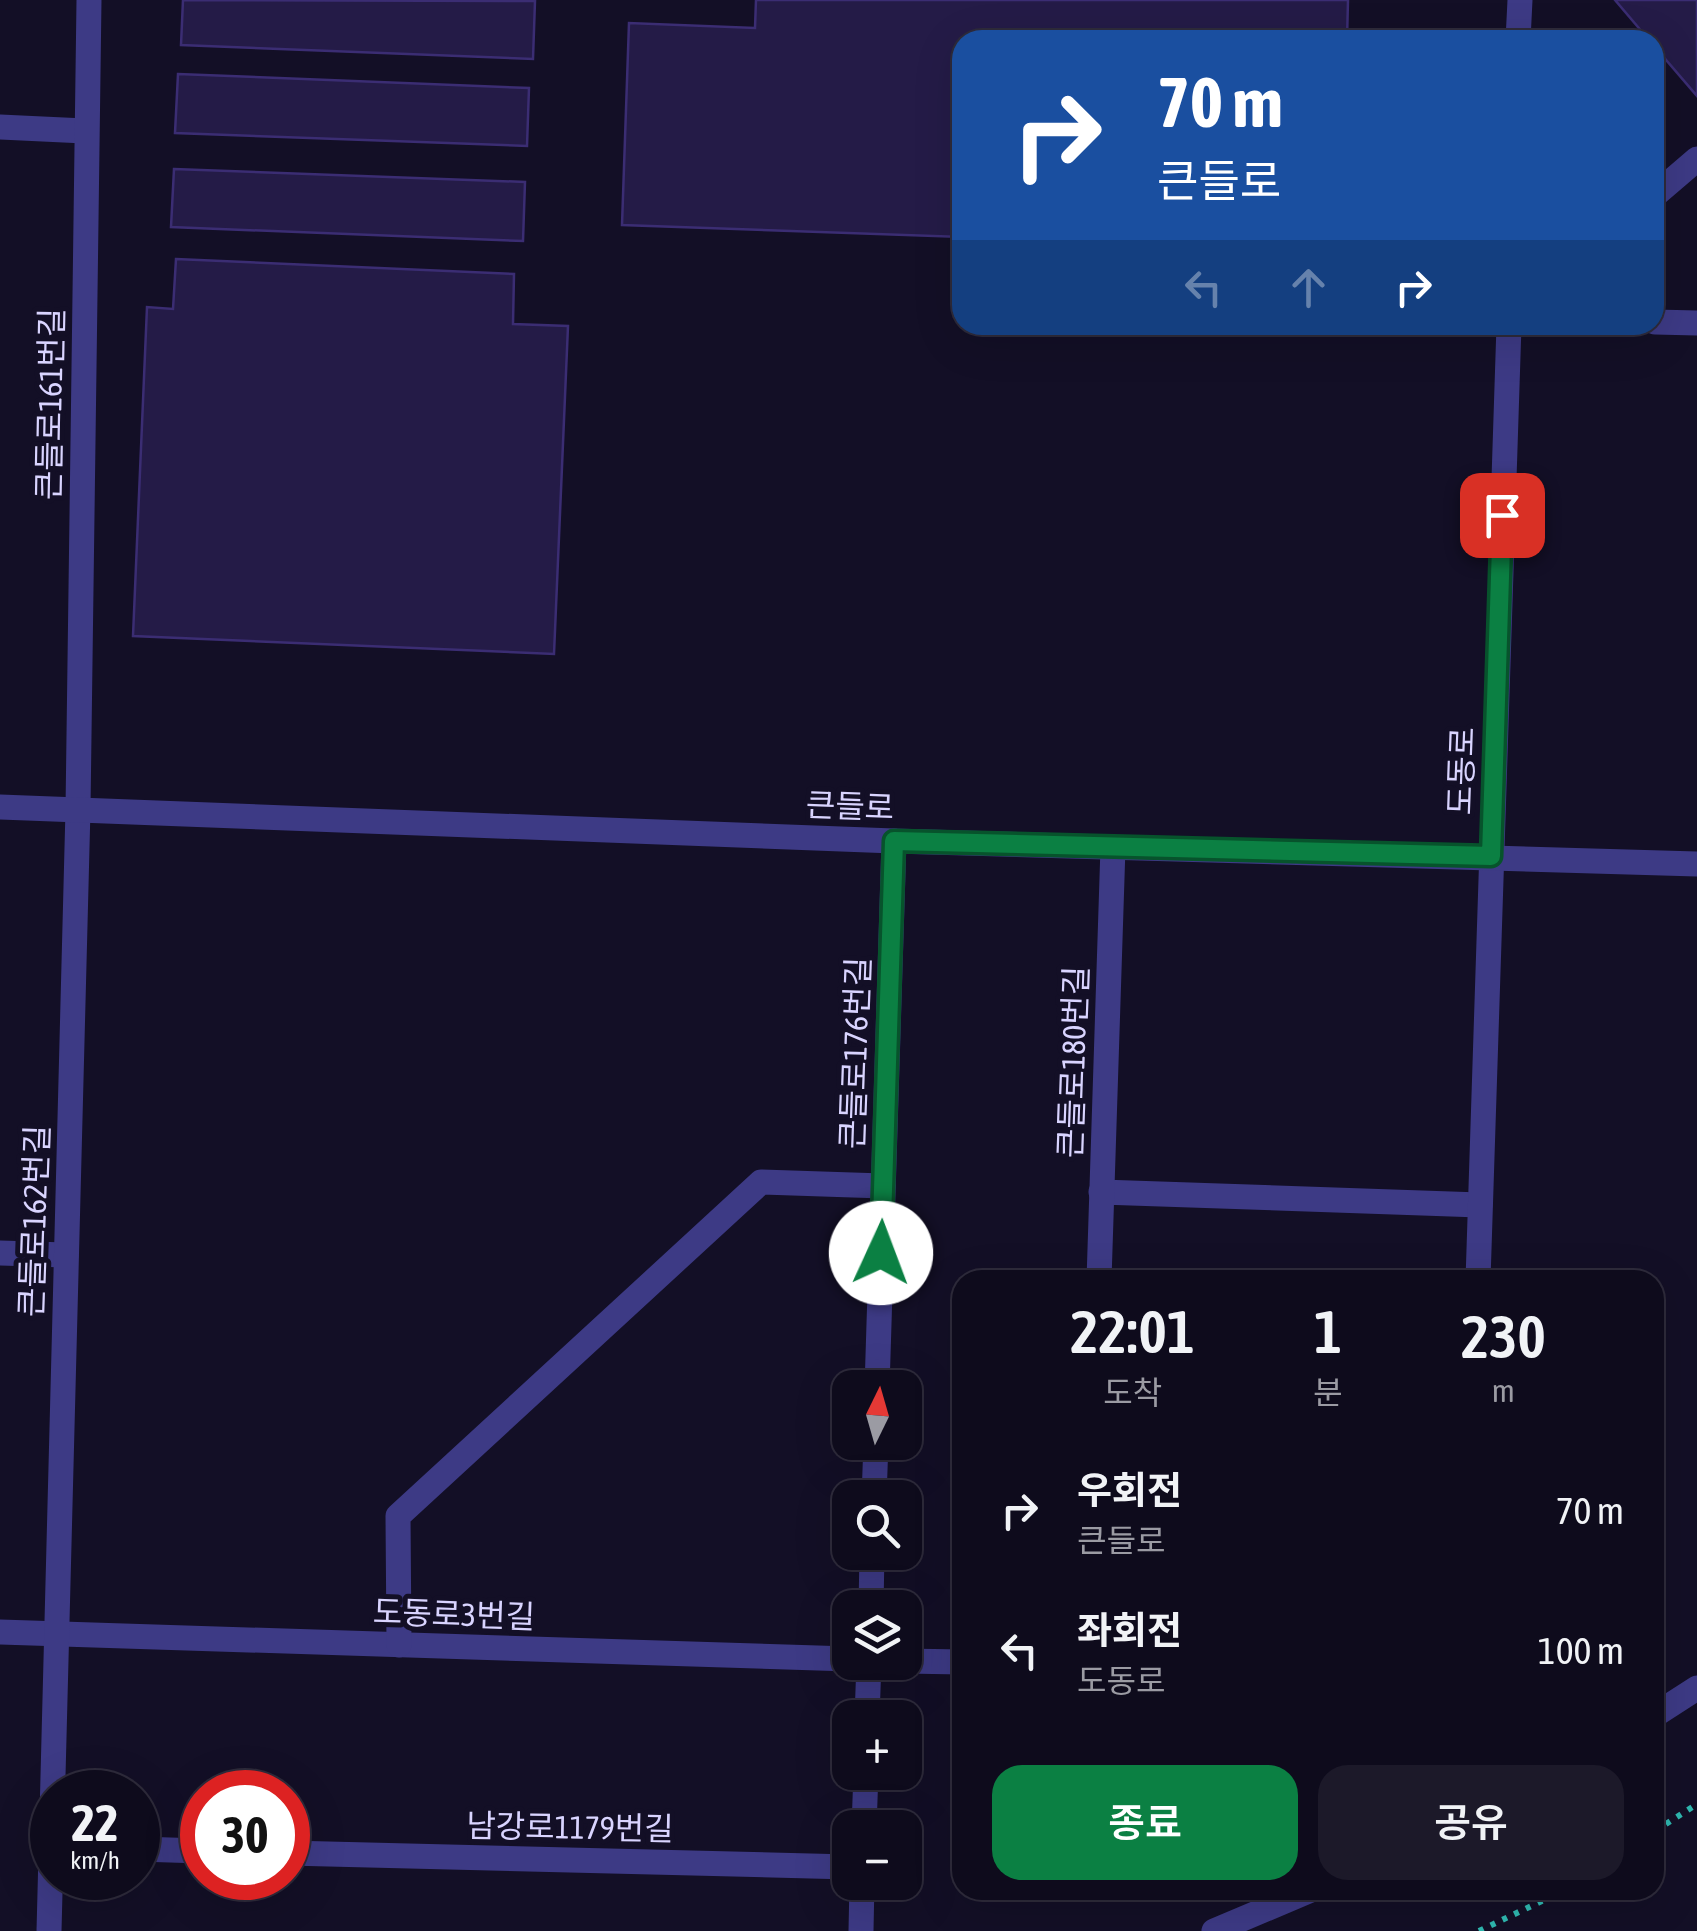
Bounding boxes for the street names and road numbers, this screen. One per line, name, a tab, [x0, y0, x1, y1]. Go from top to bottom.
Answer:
street label: 큰들로161번길	[30, 308, 70, 500]
street label: 도동로	[1441, 726, 1481, 816]
street label: 큰들로	[805, 786, 895, 826]
street label: 큰들로176번길	[833, 956, 877, 1150]
street label: 큰들로180번길	[1051, 965, 1095, 1159]
street label: 큰들로162번길	[12, 1124, 56, 1318]
street label: 도동로3번길	[372, 1593, 536, 1635]
street label: 남강로1179번길	[466, 1807, 674, 1847]

